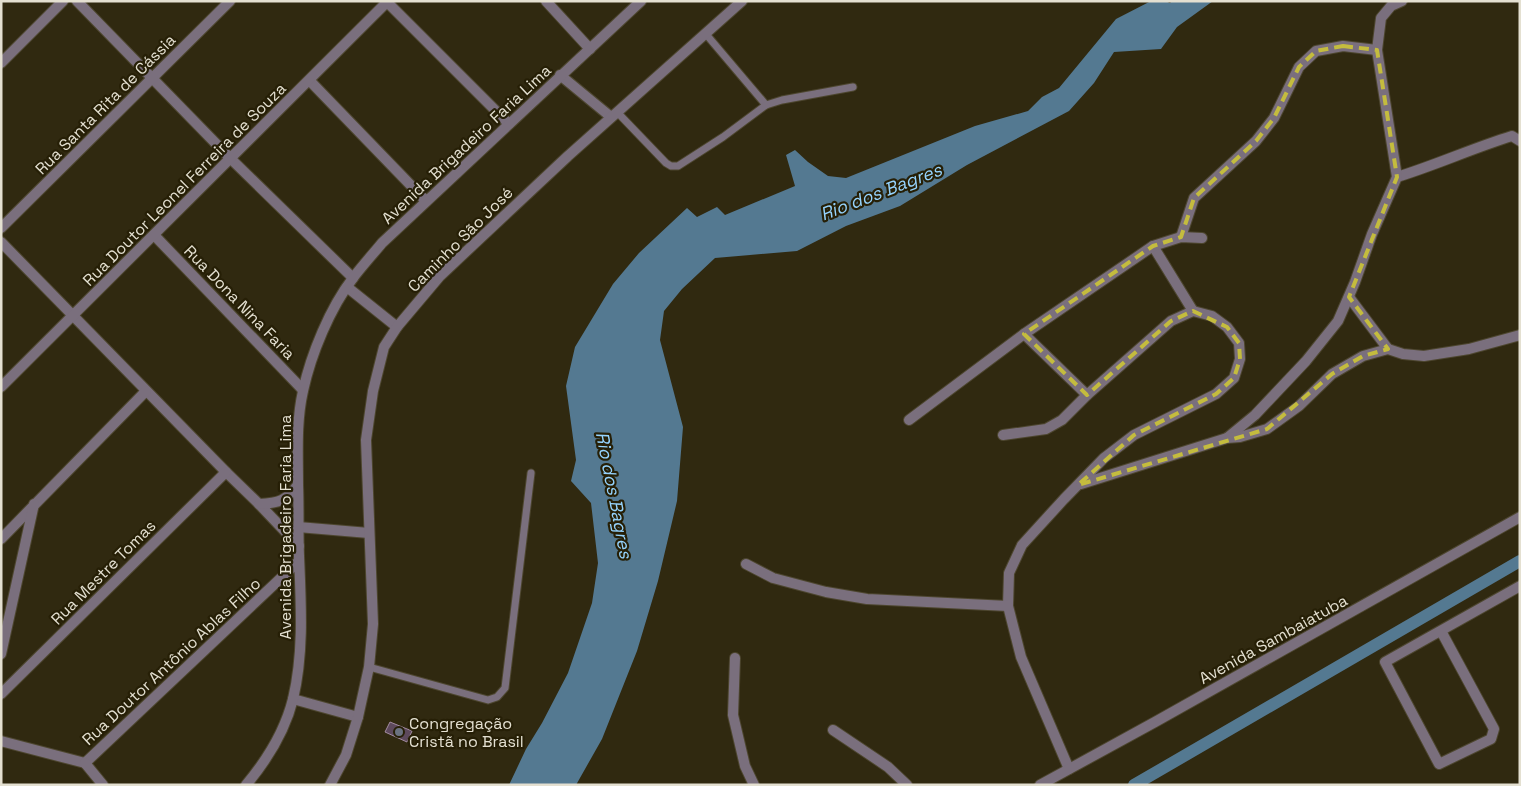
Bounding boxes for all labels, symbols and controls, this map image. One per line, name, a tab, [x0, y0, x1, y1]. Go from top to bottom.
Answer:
street label: Rua Santa Rita de Cássia	[31, 30, 180, 179]
street label: Avenida Brigadeiro Faria Lima	[377, 60, 556, 229]
street label: Rua Doutor Leonel Ferreira de Souza	[78, 78, 290, 290]
water label: Rio dos Bagres	[817, 158, 945, 225]
street label: Caminho São José	[403, 182, 517, 296]
street label: Rua Dona Nina Faria	[180, 241, 300, 364]
street label: Avenida Brigadeiro Faria Lima	[275, 415, 296, 639]
water label: Rio dos Bagres	[591, 430, 638, 561]
street label: Rua Mestre Tomas	[46, 515, 160, 629]
street label: Rua Doutor Antônio Ablas Filho	[78, 573, 265, 750]
street label: Avenida Sambaiatuba	[1195, 590, 1351, 689]
place label: Congregação Cristã no Brasil	[409, 713, 524, 752]
marker: Congregação Cristã no Brasil	[393, 726, 405, 738]

